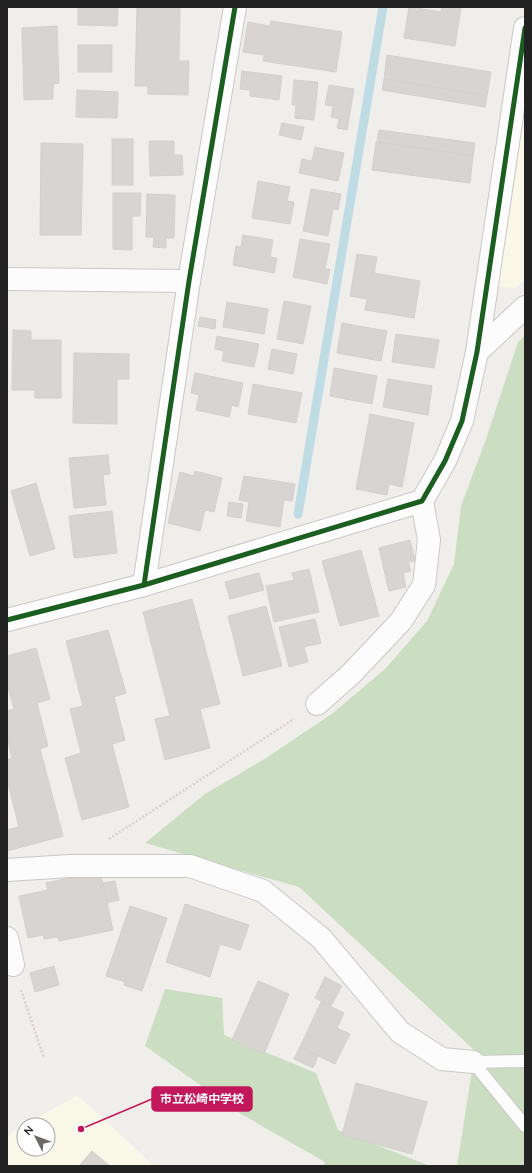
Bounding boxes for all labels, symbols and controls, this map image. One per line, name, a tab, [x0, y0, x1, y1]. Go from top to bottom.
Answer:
callout: 市立松崎中学校	[152, 1087, 252, 1111]
text: 市立松崎中学校	[160, 1091, 244, 1106]
north arrow	[16, 1117, 56, 1157]
text: N	[21, 1123, 36, 1138]

